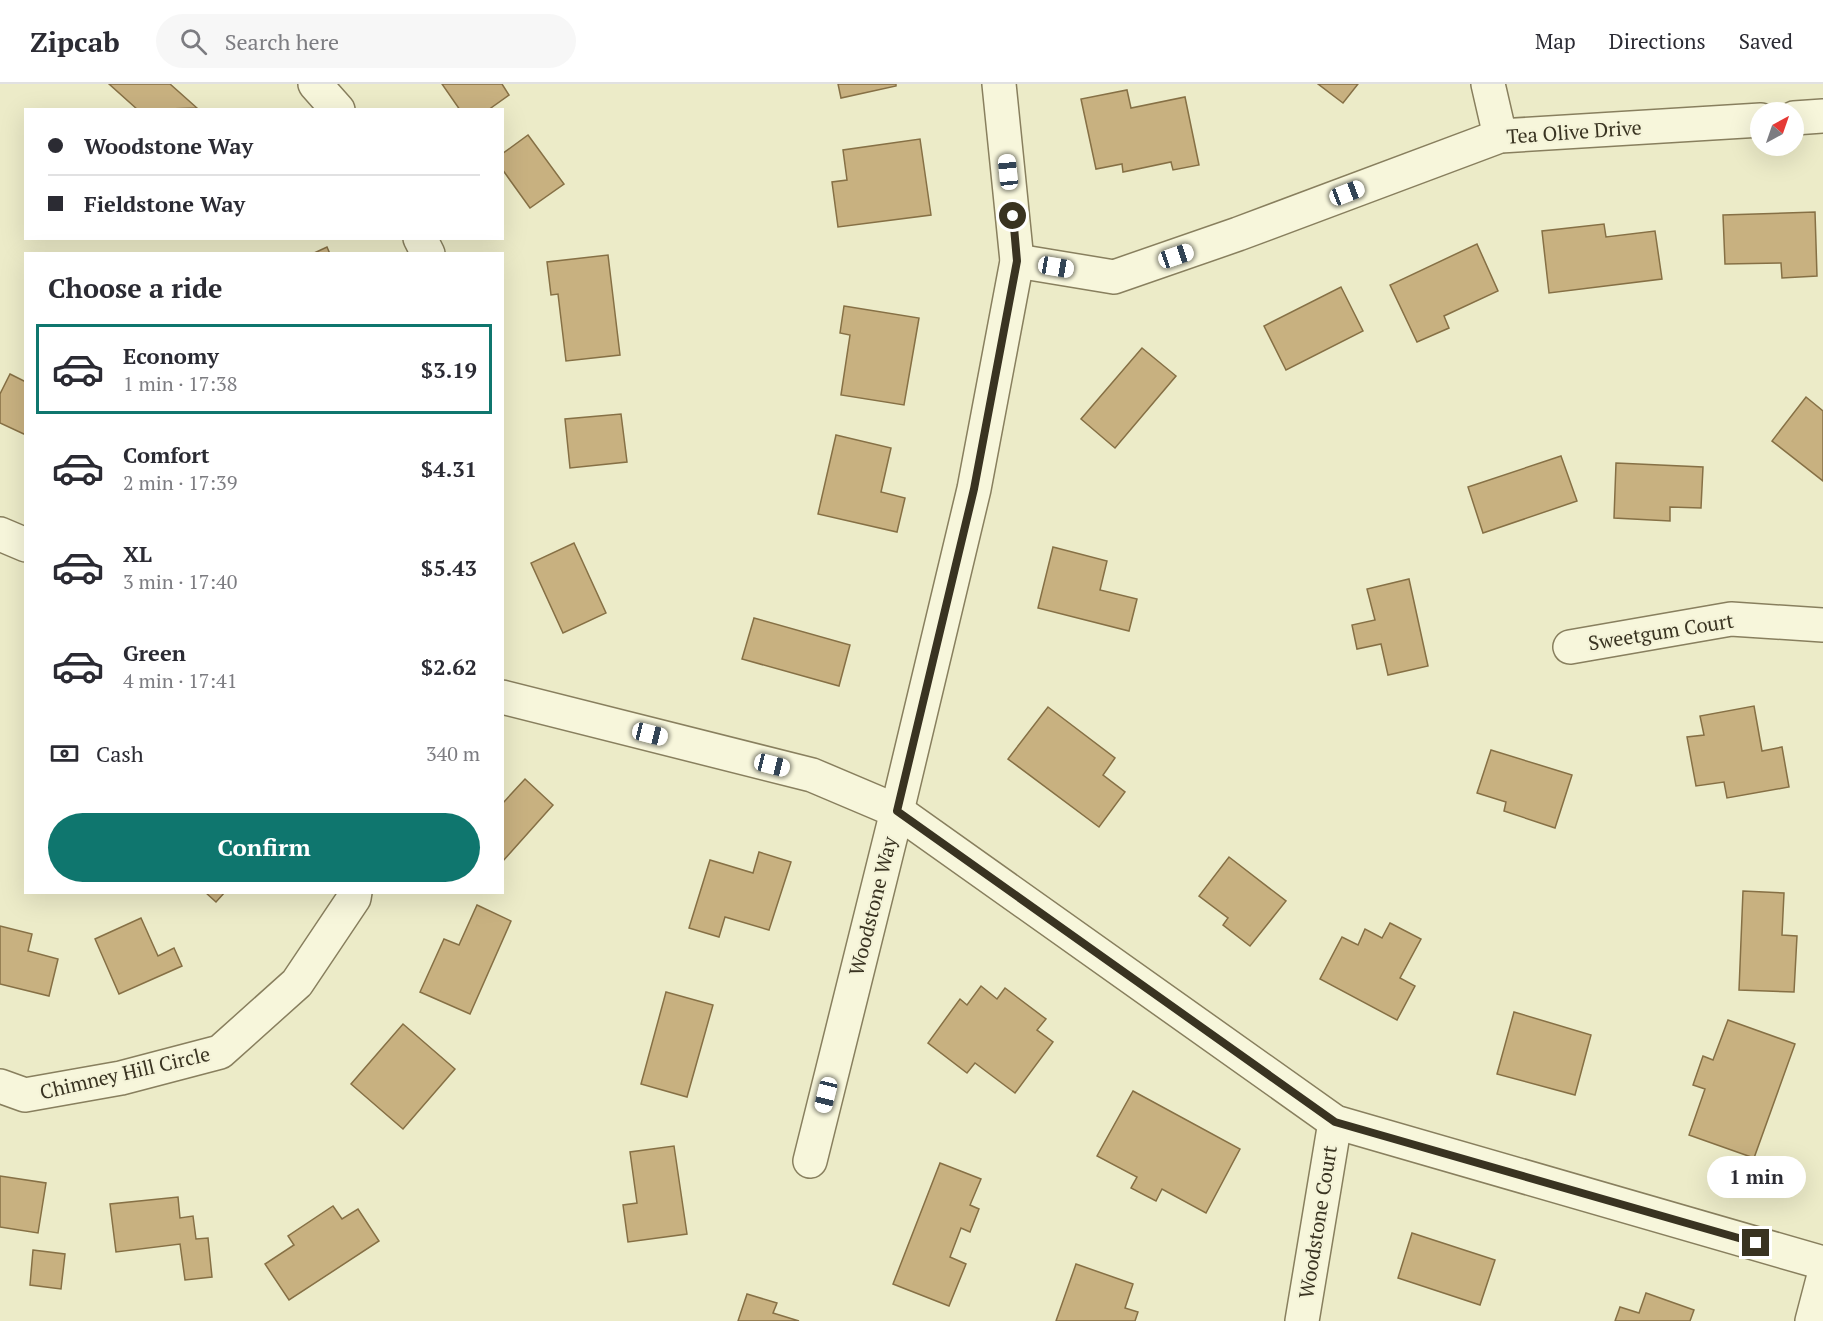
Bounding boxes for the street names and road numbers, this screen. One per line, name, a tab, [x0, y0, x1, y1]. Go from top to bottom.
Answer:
street label: Tea Olive Drive	[1505, 113, 1642, 150]
street label: Sweetgum Court	[1586, 607, 1736, 656]
street label: Woodstone Way	[842, 833, 903, 978]
street label: Chimney Hill Circle	[37, 1040, 213, 1105]
street label: Woodstone Court	[1292, 1143, 1343, 1300]

